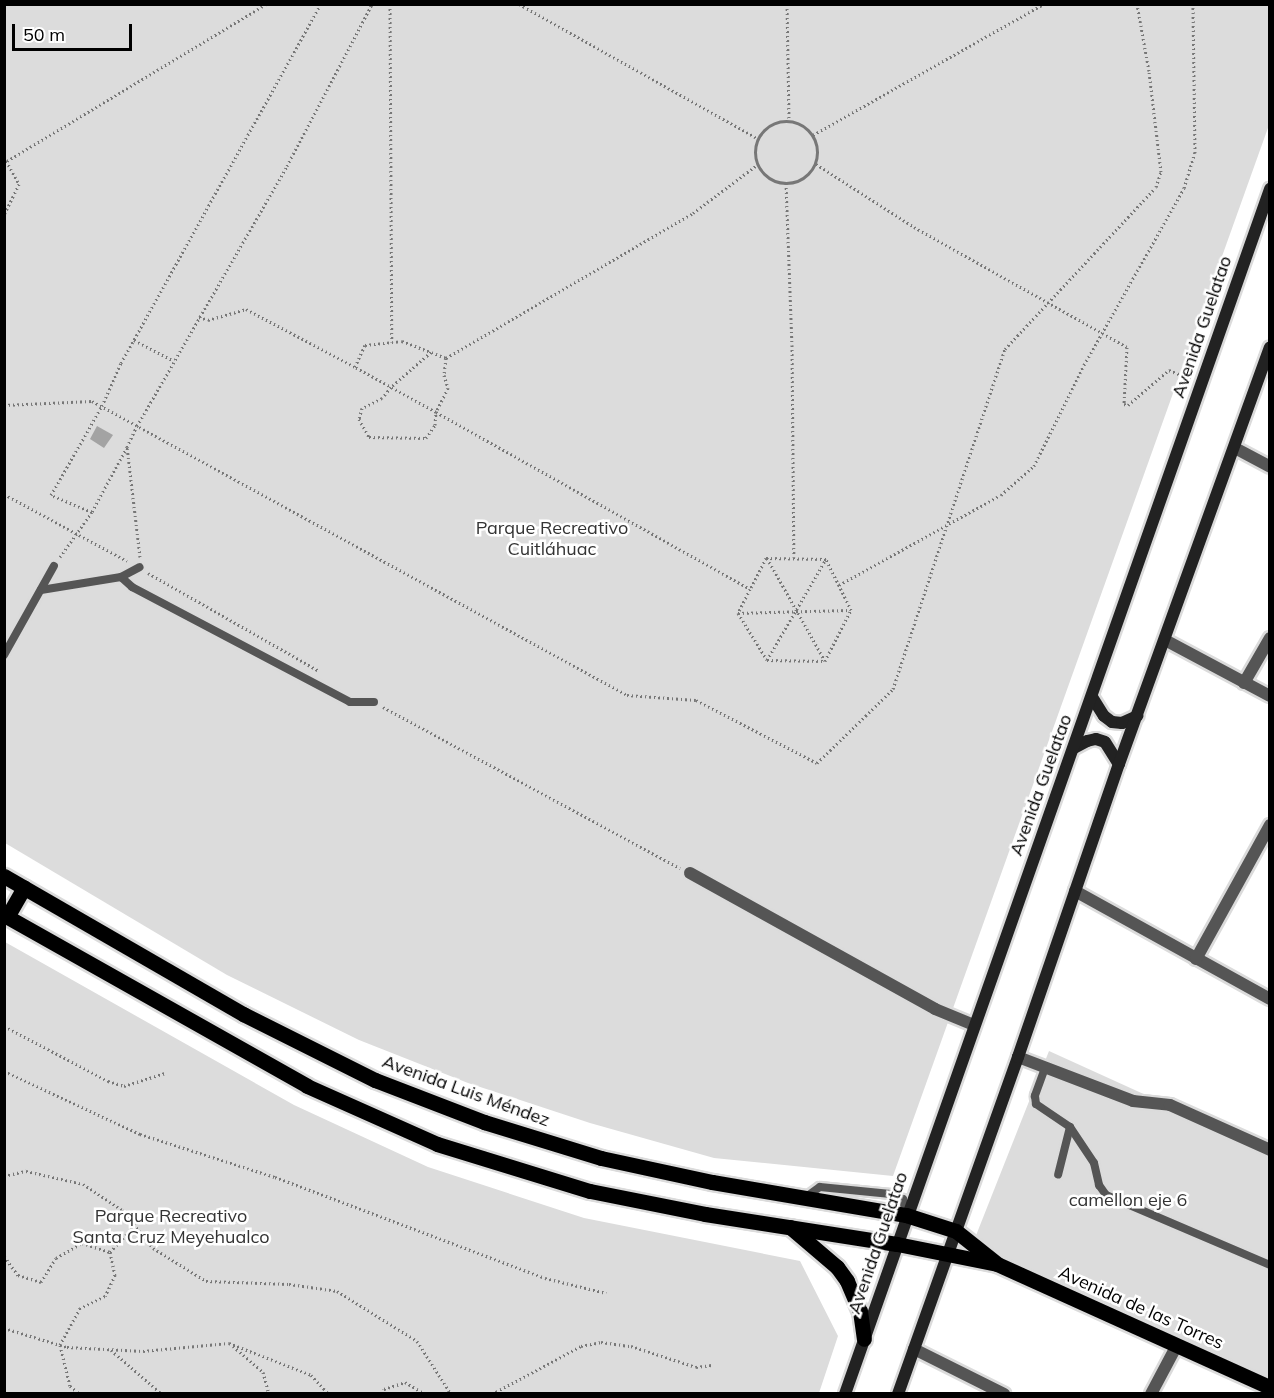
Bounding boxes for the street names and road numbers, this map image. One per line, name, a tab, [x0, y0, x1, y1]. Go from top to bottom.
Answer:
street label: Avenida Guelatao	[1168, 253, 1236, 401]
street label: Avenida Guelatao	[1005, 711, 1077, 859]
street label: Avenida Luis Méndez	[379, 1051, 553, 1131]
street label: Avenida Guelatao	[844, 1169, 912, 1317]
street label: Avenida de las Torres	[1055, 1262, 1227, 1354]

